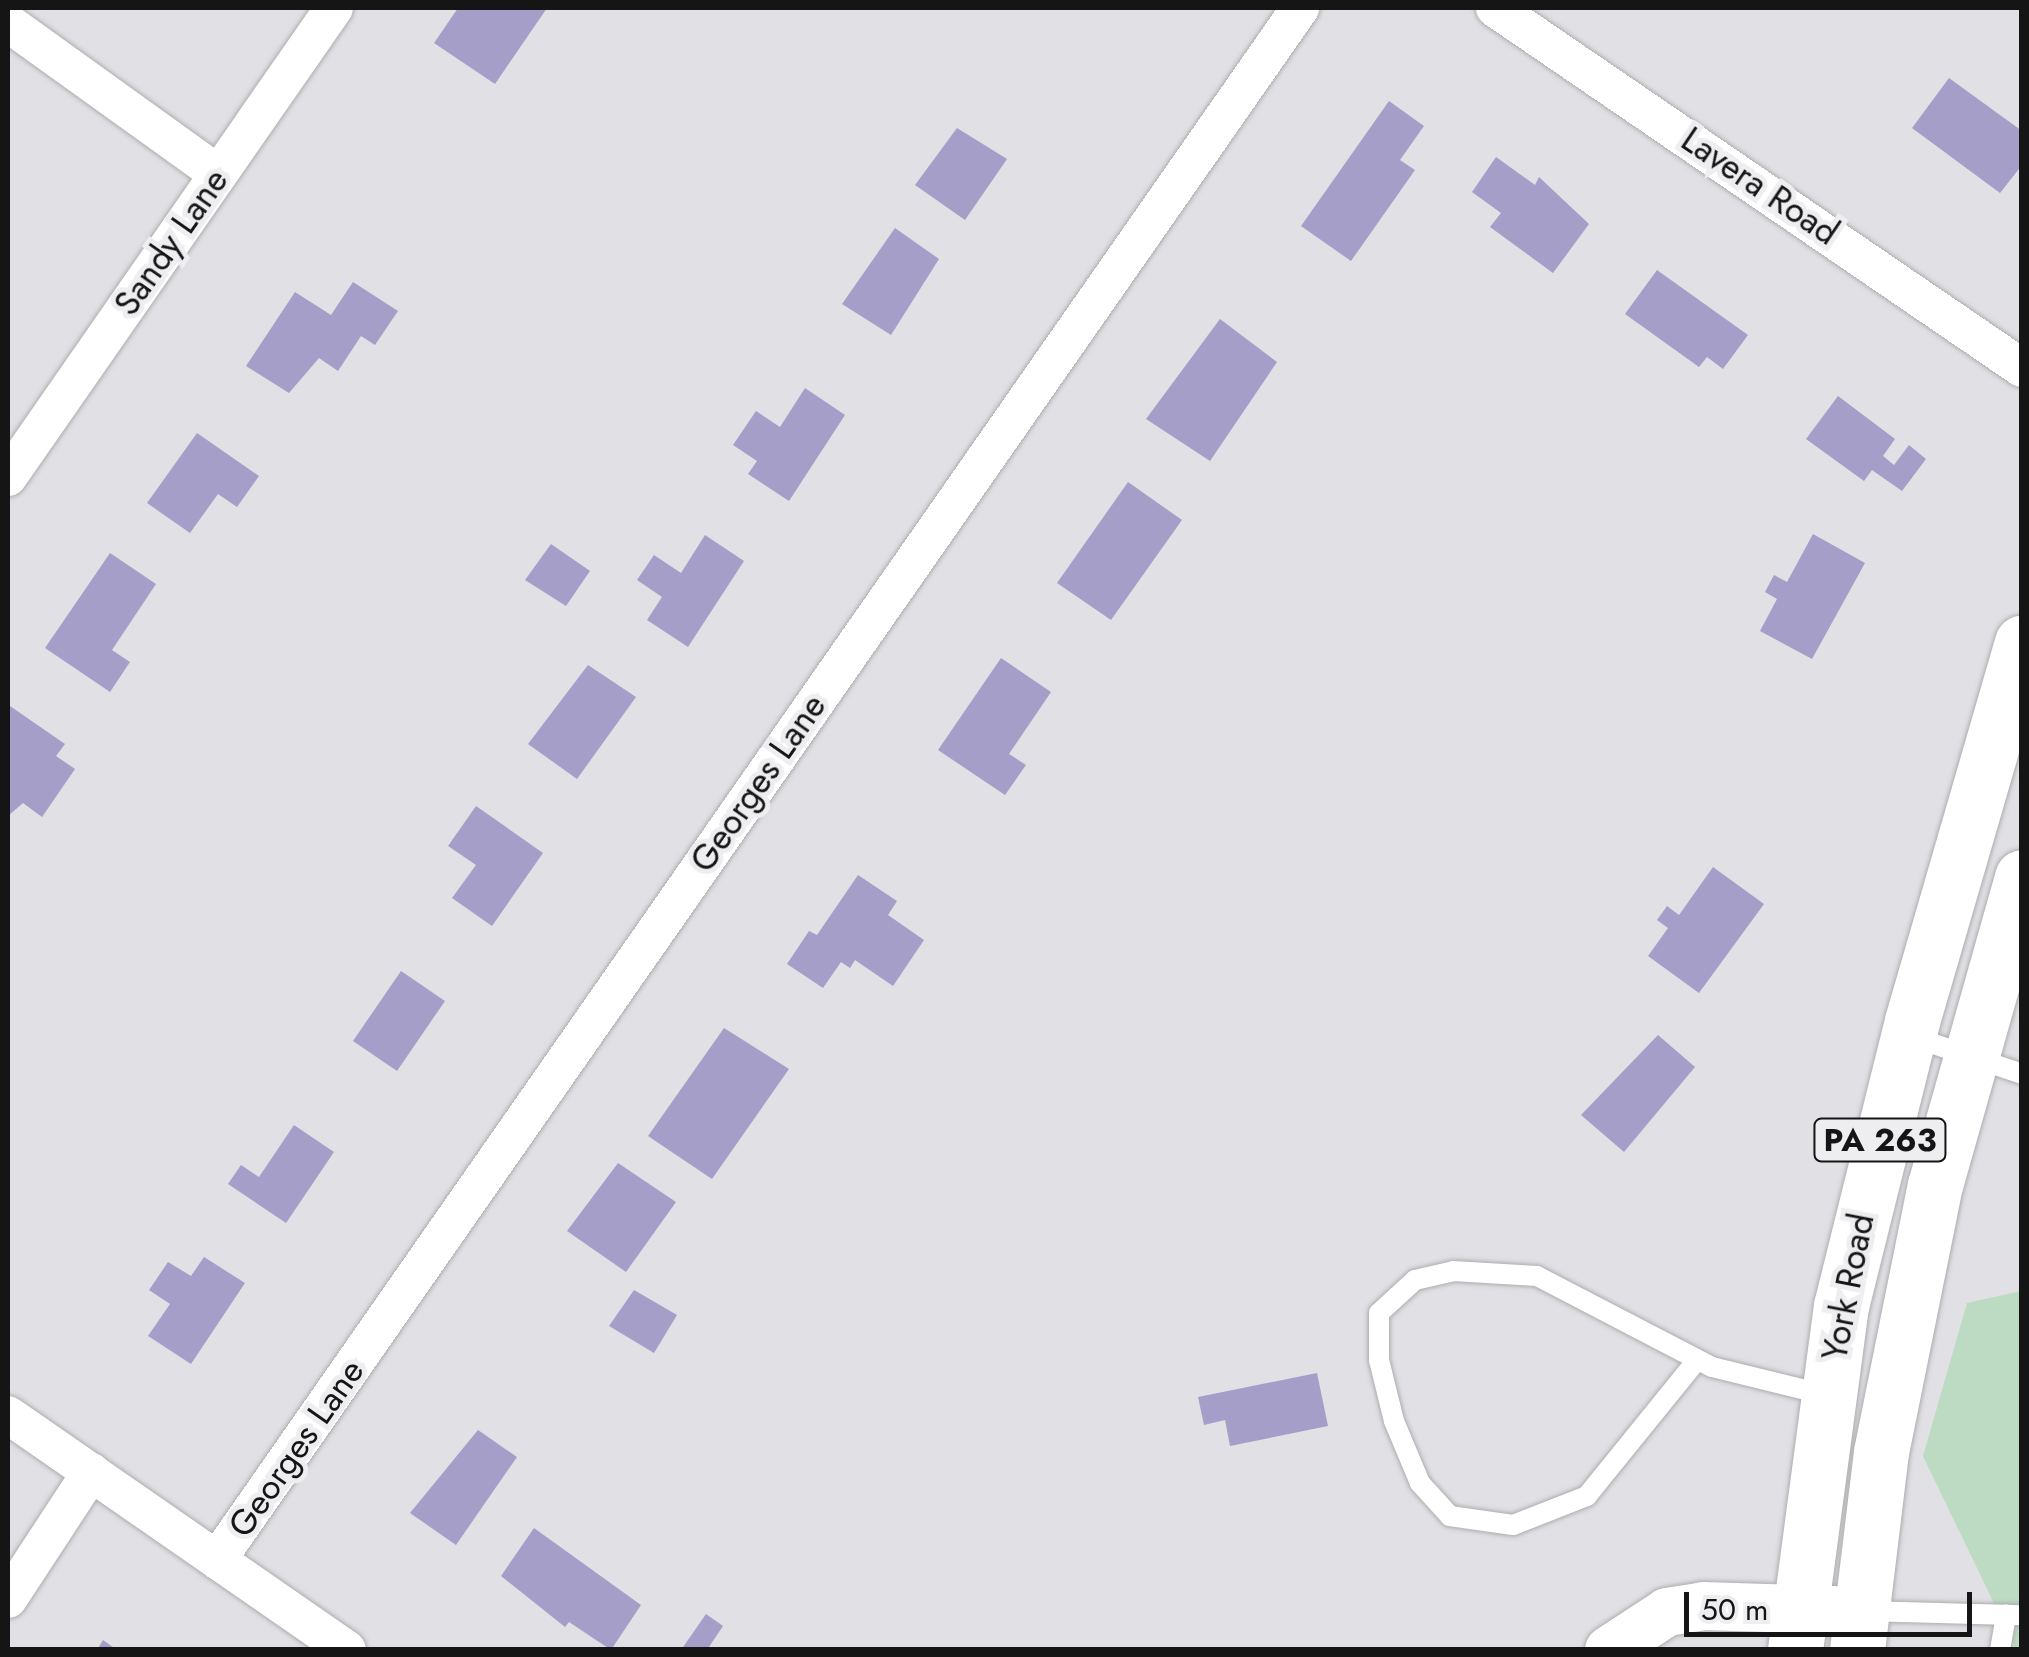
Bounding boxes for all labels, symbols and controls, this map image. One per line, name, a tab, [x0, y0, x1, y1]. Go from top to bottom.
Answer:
street label: Lavera Road	[1674, 118, 1846, 254]
street label: Sandy Lane	[105, 161, 237, 323]
street label: Georges Lane	[681, 686, 835, 880]
road number: PA 263	[1812, 1113, 1948, 1167]
street label: York Road	[1813, 1210, 1883, 1364]
street label: Georges Lane	[219, 1351, 373, 1545]
scale bar	[1689, 1572, 1976, 1634]
text: 50 m	[1701, 1588, 1768, 1631]

